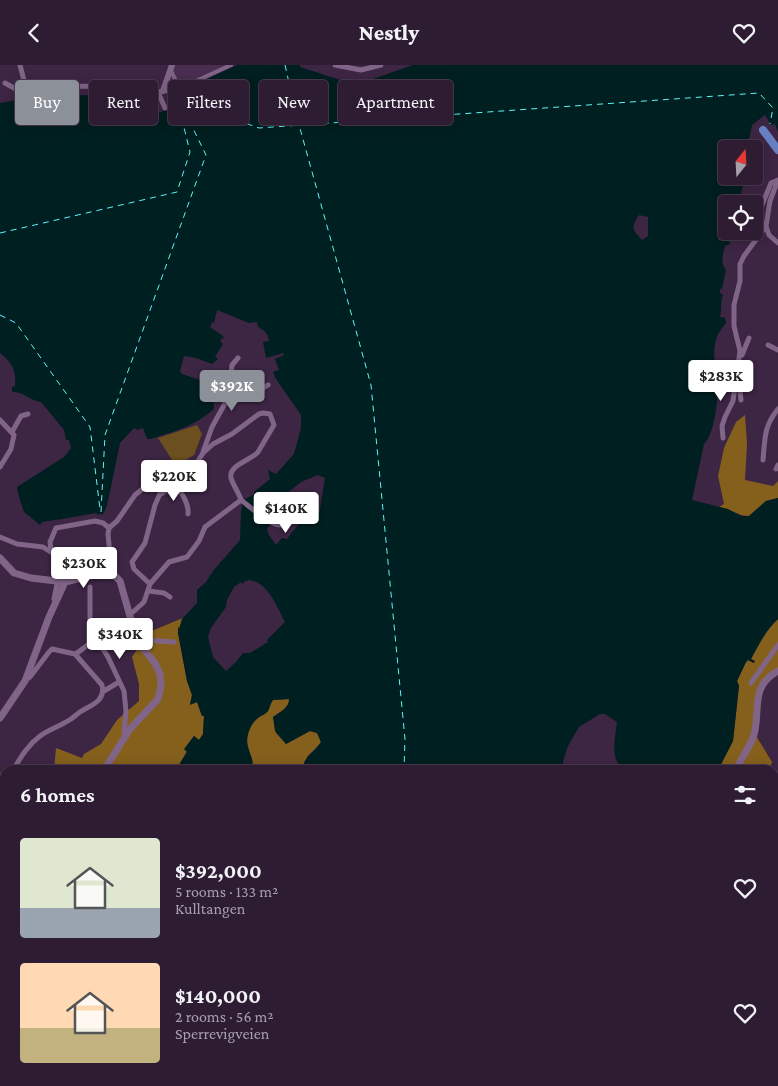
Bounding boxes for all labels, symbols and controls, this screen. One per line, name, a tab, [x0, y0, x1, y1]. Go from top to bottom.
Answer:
icon: back	[20, 19, 48, 47]
icon: heart	[730, 19, 758, 47]
text: Nestly	[359, 20, 419, 45]
chip: Buy	[15, 80, 79, 125]
chip: Rent	[89, 80, 158, 125]
chip: Filters	[168, 80, 249, 125]
chip: New	[259, 80, 328, 125]
chip: Apartment	[338, 80, 453, 125]
north arrow	[718, 140, 762, 185]
map controls	[718, 140, 763, 240]
button: locate	[718, 195, 763, 240]
pin: $283K	[686, 359, 756, 402]
text: $283K	[699, 367, 743, 384]
pin: $392K	[197, 369, 267, 412]
text: $392K	[211, 377, 253, 394]
pin: $220K	[139, 459, 209, 502]
text: $220K	[152, 467, 196, 484]
pin: $140K	[251, 491, 321, 534]
text: $140K	[265, 499, 307, 516]
pin: $230K	[49, 547, 119, 589]
text: $230K	[62, 554, 106, 571]
pin: $340K	[85, 617, 155, 660]
text: $340K	[98, 625, 142, 642]
icon: filters	[731, 781, 759, 809]
text: 6 homes	[20, 783, 95, 807]
icon: home	[60, 858, 120, 918]
text: $392,000	[175, 859, 262, 883]
icon: heart	[731, 874, 759, 902]
text: 5 rooms · 133 m²	[175, 883, 278, 900]
text: Kulltangen	[175, 900, 245, 917]
icon: home	[60, 983, 120, 1043]
text: $140,000	[175, 984, 261, 1008]
icon: heart	[731, 999, 759, 1027]
text: 2 rooms · 56 m²	[175, 1008, 274, 1025]
text: Sperrevigveien	[175, 1025, 269, 1042]

